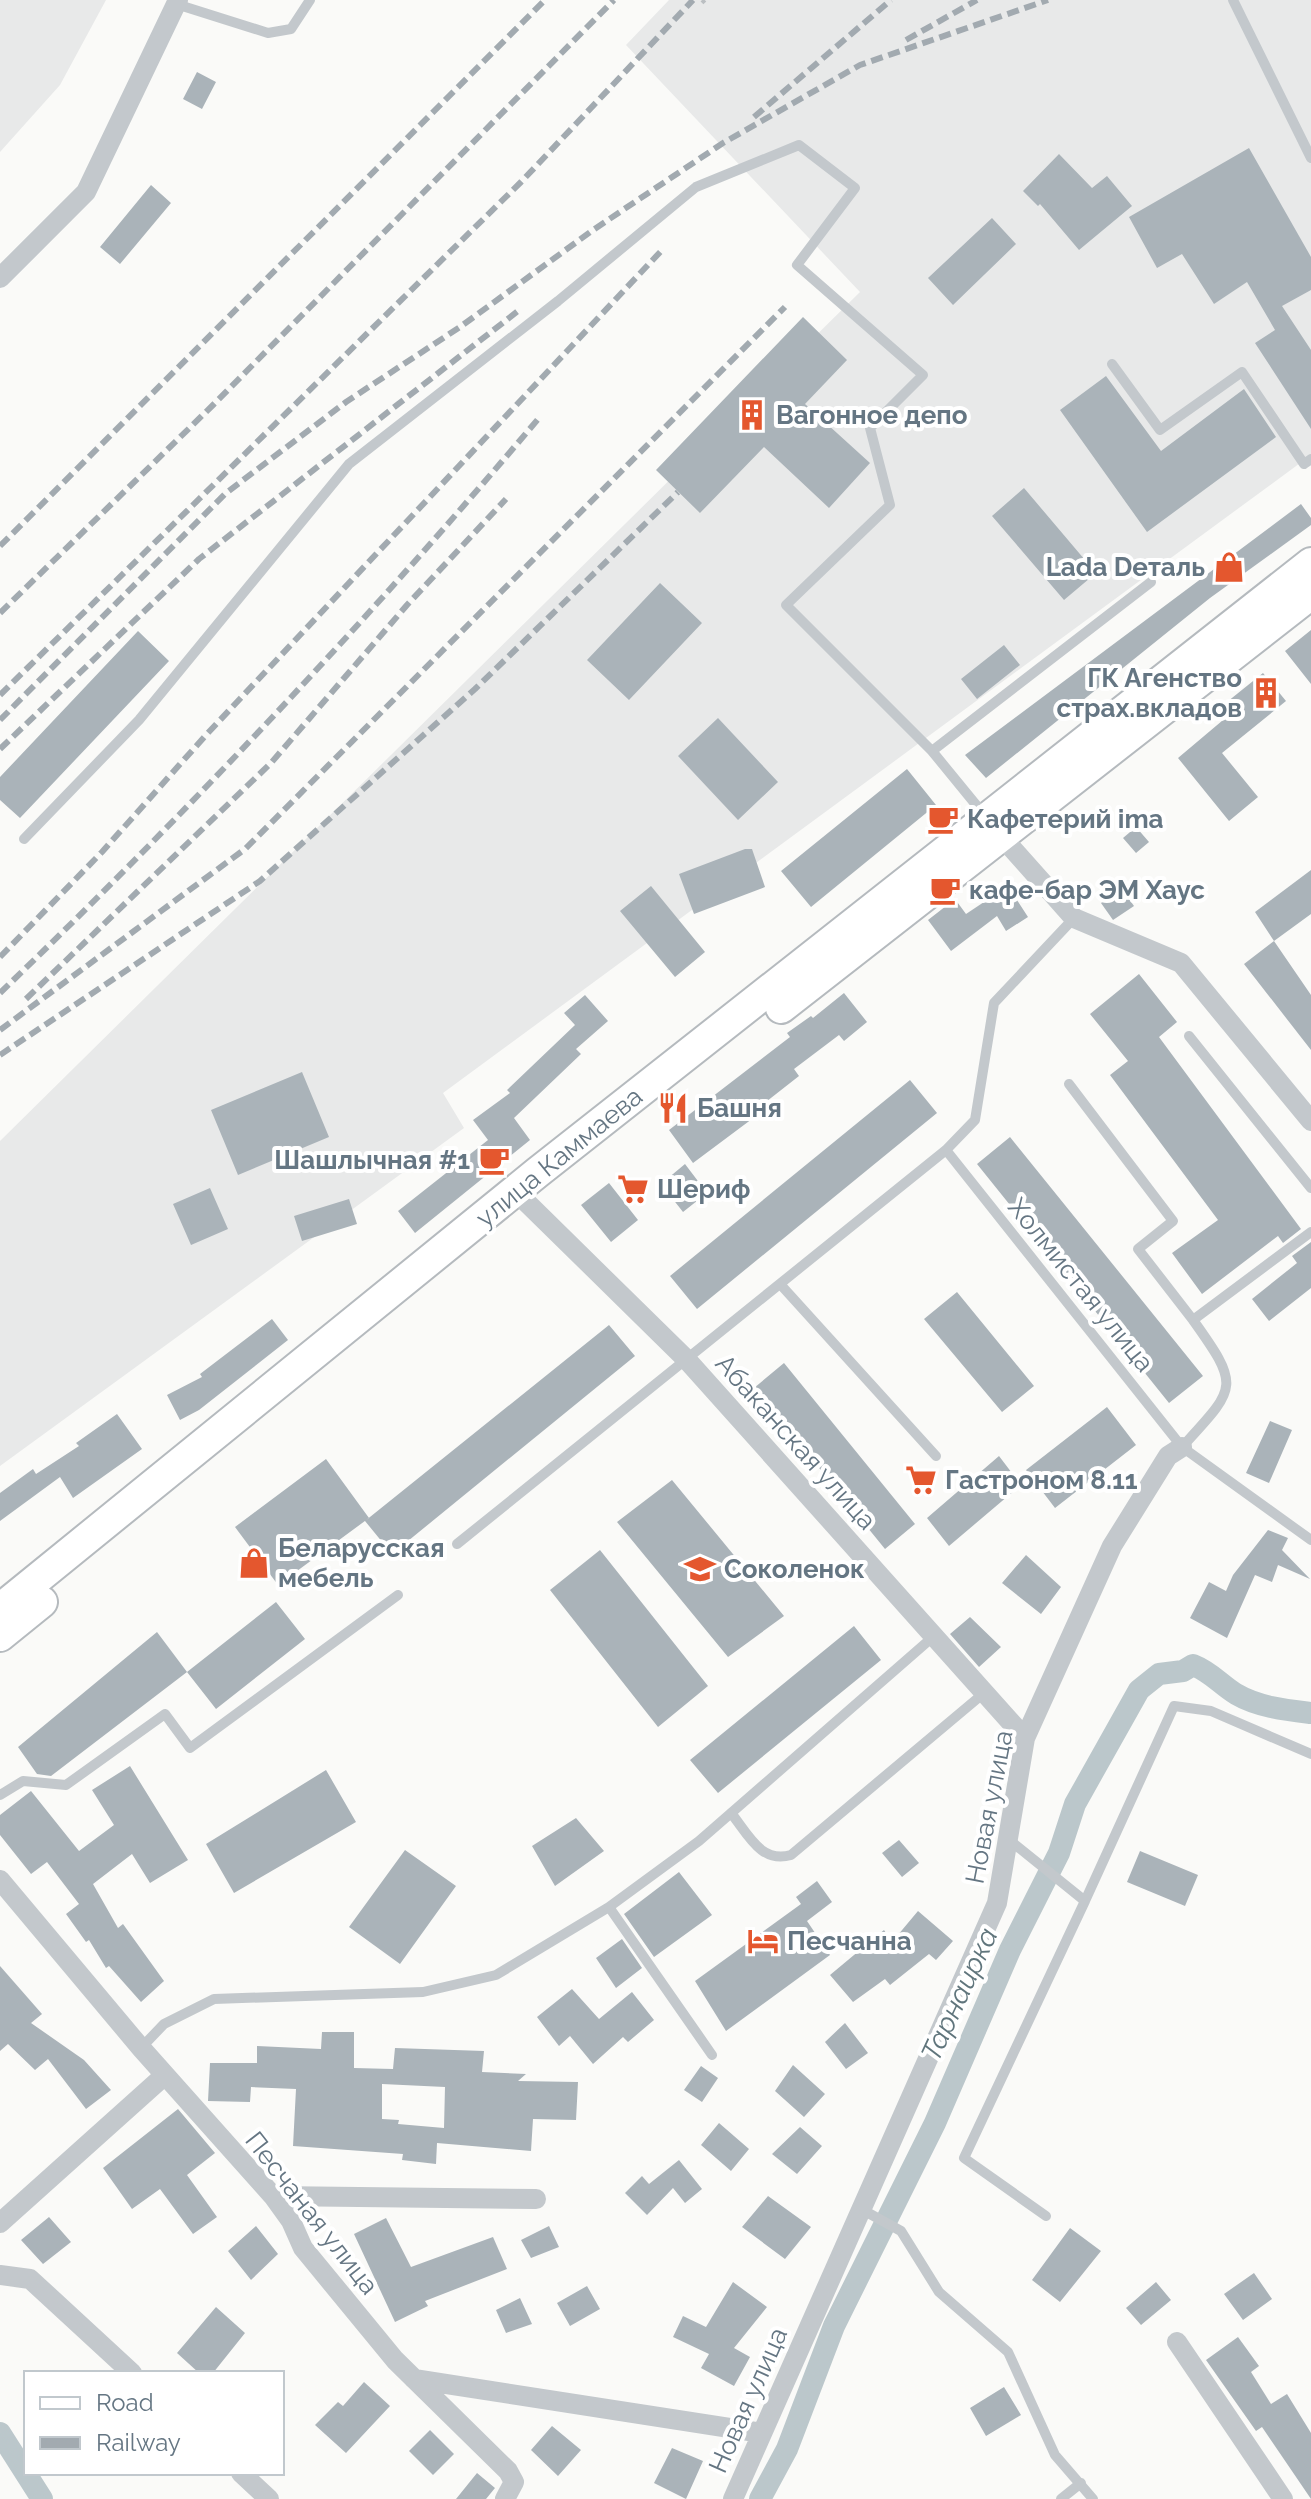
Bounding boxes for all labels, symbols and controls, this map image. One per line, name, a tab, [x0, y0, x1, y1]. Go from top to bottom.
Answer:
building icon: Вагонное депо	[735, 398, 769, 432]
place label: Вагонное депо	[776, 400, 967, 430]
shop icon: Lada Dеталь	[1212, 550, 1246, 584]
place label: Lada Dеталь	[1046, 552, 1205, 582]
place label: ГК Агенство страх.вкладов	[1057, 663, 1242, 723]
building icon: ГК Агенство страх.вкладов	[1249, 676, 1283, 710]
cafe icon: Кафетерий ima	[926, 802, 960, 836]
place label: Кафетерий ima	[967, 804, 1164, 834]
cafe icon: кафе-бар ЭМ Хаус	[928, 873, 962, 907]
place label: кафе-бар ЭМ Хаус	[969, 875, 1205, 905]
street label: улица Каммаева	[470, 1081, 648, 1233]
restaurant icon: Башня	[656, 1091, 690, 1125]
place label: Башня	[697, 1093, 782, 1123]
cafe icon: Шашлычная #1	[477, 1143, 511, 1177]
place label: Шашлычная #1	[274, 1145, 470, 1175]
supermarket icon: Шериф	[616, 1172, 650, 1206]
place label: Шериф	[657, 1174, 750, 1204]
street label: Холмистая улица	[1002, 1192, 1160, 1378]
street label: Абаканская улица	[710, 1348, 882, 1536]
supermarket icon: Гастроном 8.11	[904, 1463, 938, 1497]
place label: Гастроном 8.11	[945, 1465, 1138, 1495]
place label: Беларусская мебель	[278, 1533, 445, 1593]
shop icon: Беларусская мебель	[237, 1546, 271, 1580]
school or university icon: Соколенок	[683, 1552, 717, 1586]
place label: Соколенок	[724, 1554, 865, 1584]
street label: Новая улица	[959, 1728, 1019, 1886]
water label: Тарнаирка	[914, 1923, 1005, 2066]
hotel icon: Песчанна	[746, 1924, 780, 1958]
place label: Песчанна	[787, 1926, 912, 1956]
street label: Песчаная улица	[239, 2126, 385, 2300]
street label: Новая улица	[703, 2323, 793, 2477]
legend	[24, 2371, 284, 2475]
text: Road	[96, 2388, 154, 2417]
text: Railway	[96, 2428, 181, 2457]

